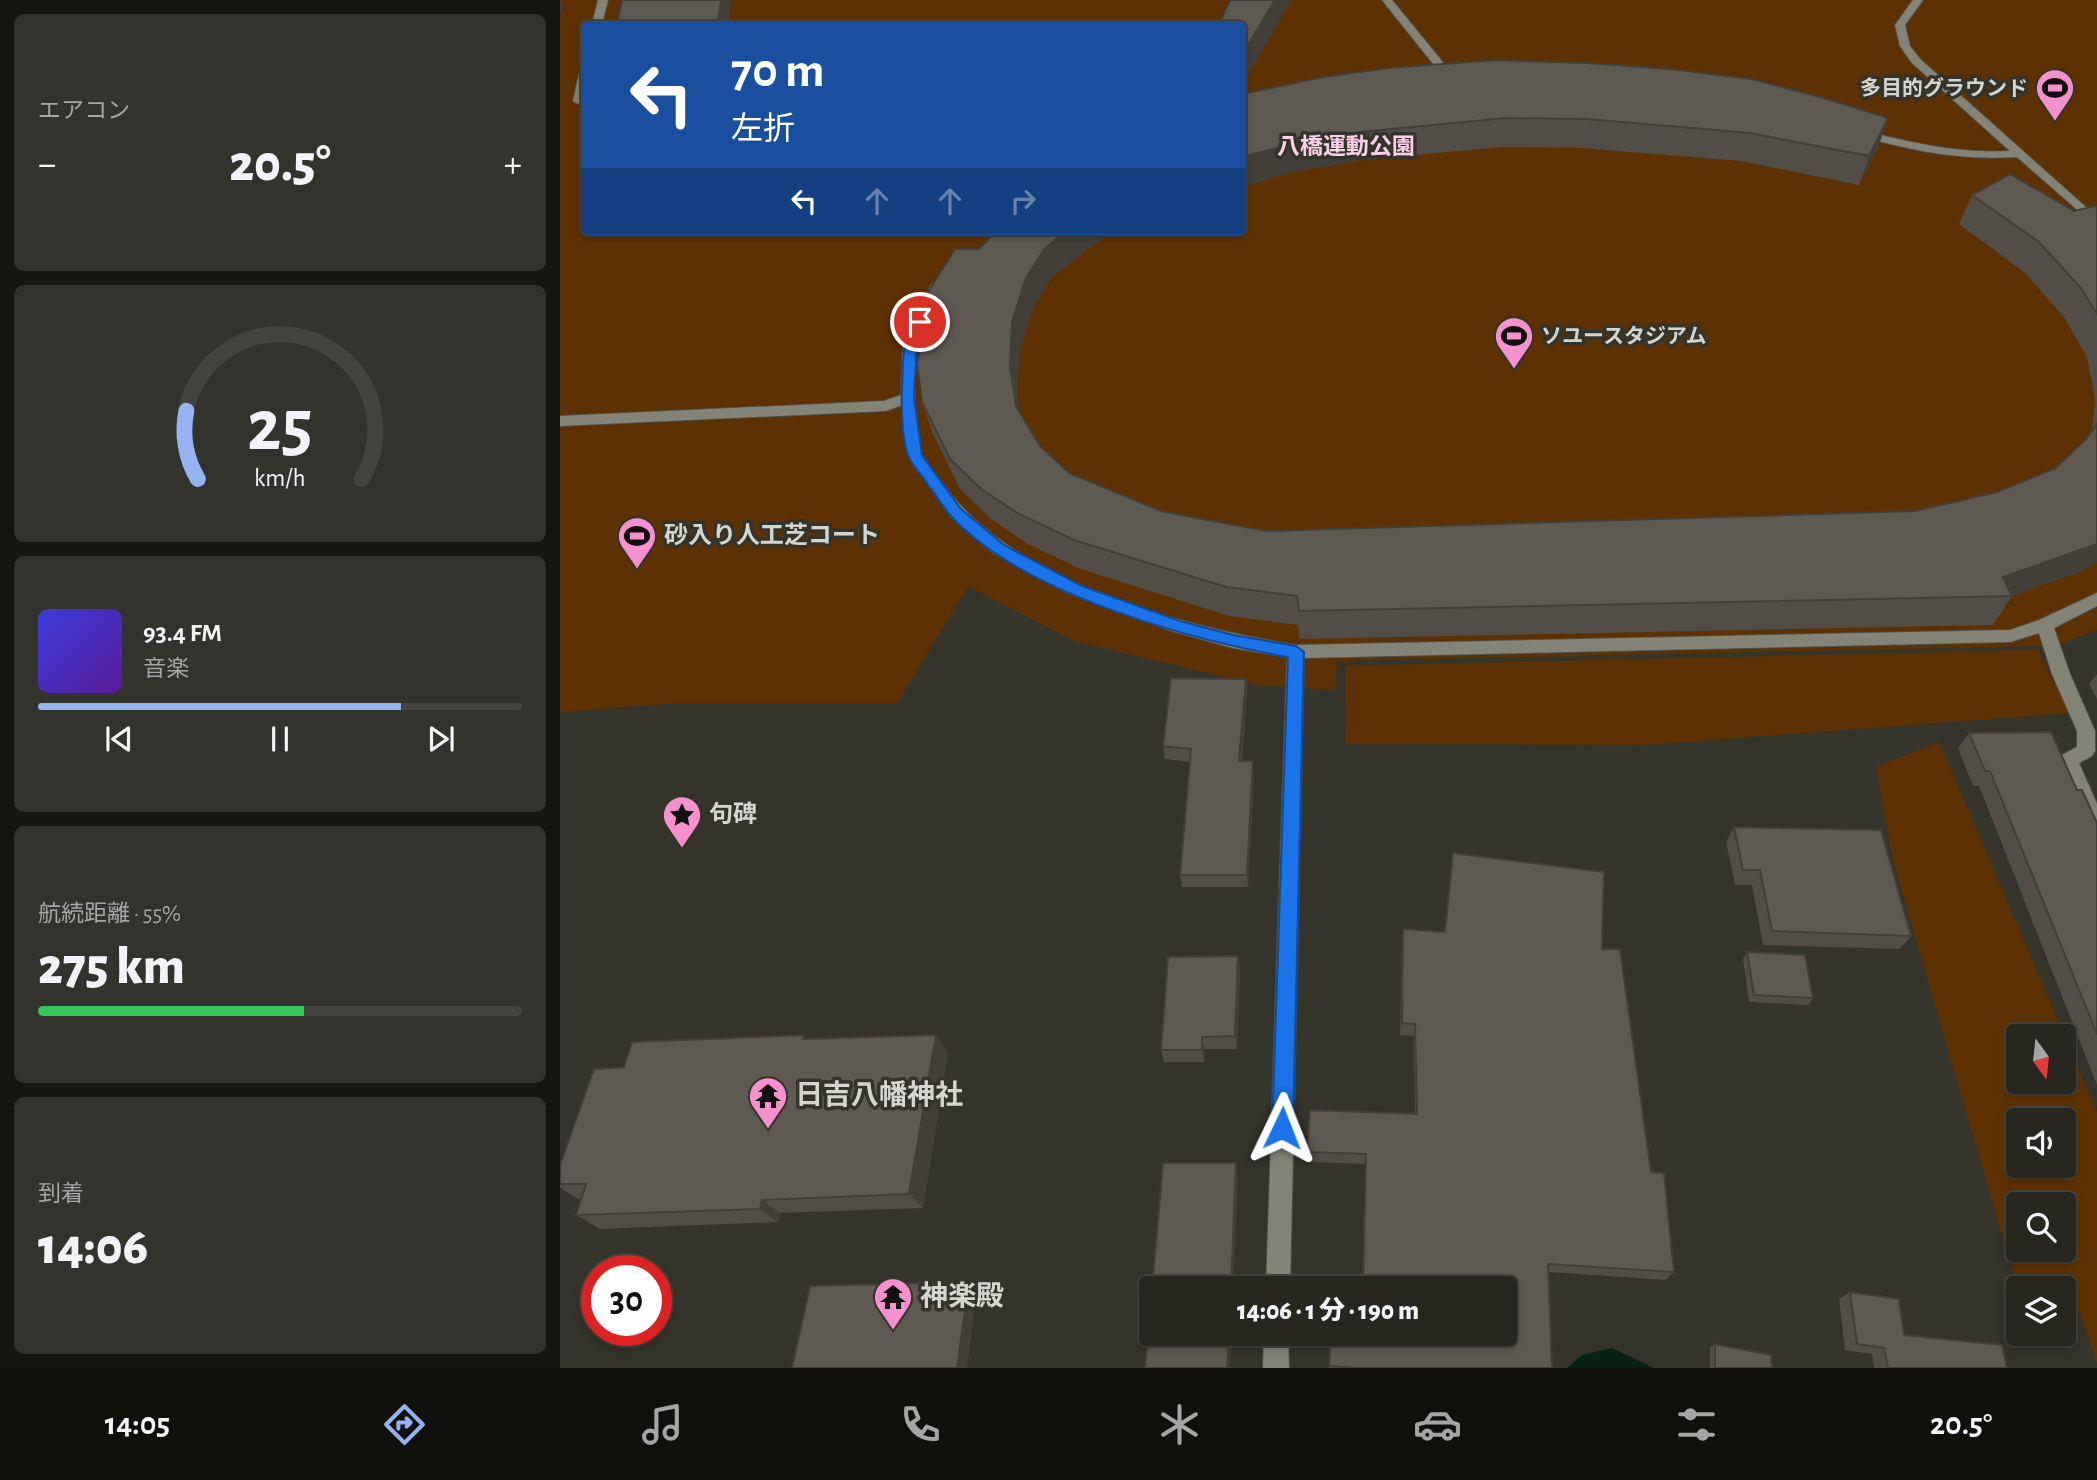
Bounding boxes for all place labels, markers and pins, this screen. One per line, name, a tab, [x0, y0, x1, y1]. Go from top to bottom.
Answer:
sports icon: 多目的グラウンド	[2034, 67, 2076, 122]
place label: 多目的グラウンド	[1860, 77, 2028, 99]
pin	[890, 292, 950, 352]
sports icon: ソユースタジアム	[1493, 315, 1535, 370]
place label: ソユースタジアム	[1541, 325, 1706, 347]
sports icon: 砂入り人工芝コート	[616, 515, 658, 570]
place label: 砂入り人工芝コート	[664, 522, 880, 548]
place icon: 句碑	[661, 794, 703, 849]
place label: 句碑	[709, 801, 757, 827]
temple icon: 日吉八幡神社	[747, 1075, 789, 1130]
place label: 日吉八幡神社	[795, 1080, 963, 1110]
temple icon: 神楽殿	[872, 1276, 914, 1331]
place label: 神楽殿	[920, 1281, 1004, 1311]

